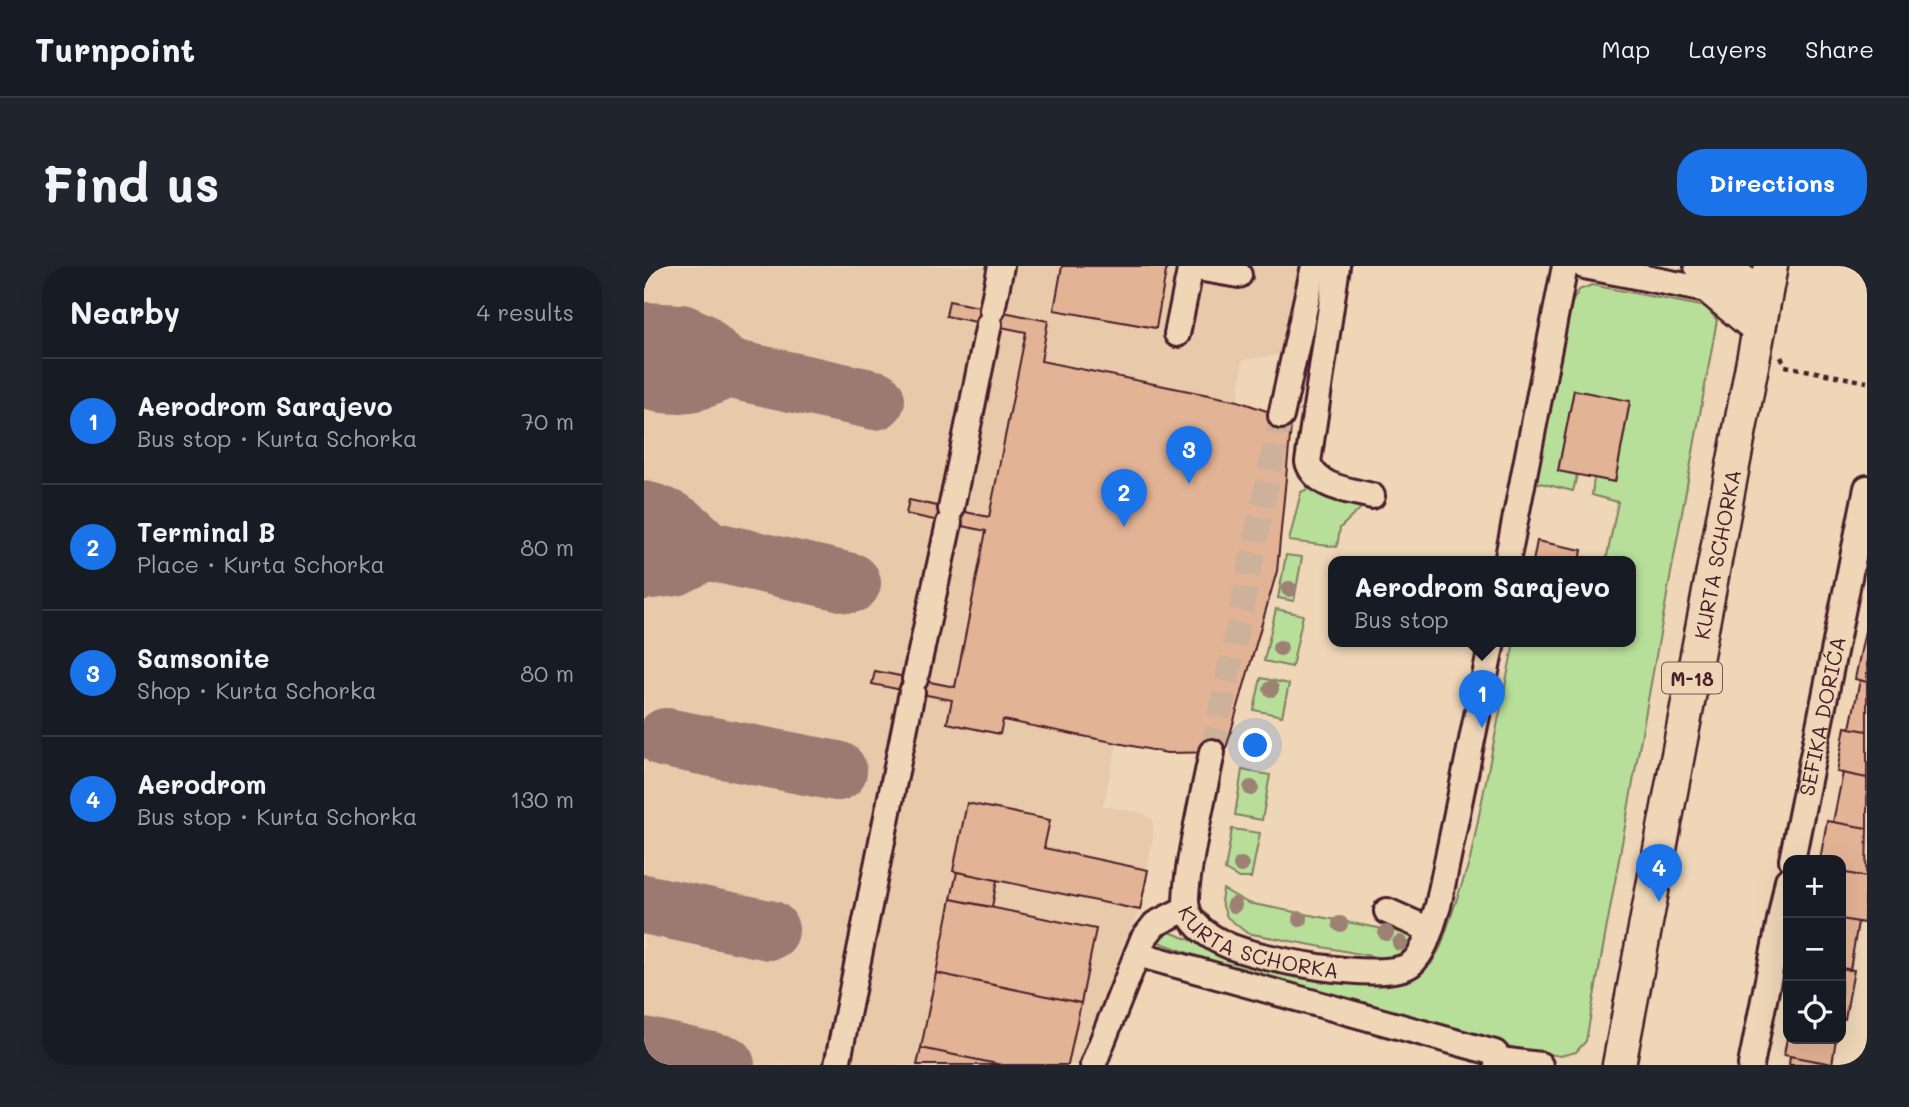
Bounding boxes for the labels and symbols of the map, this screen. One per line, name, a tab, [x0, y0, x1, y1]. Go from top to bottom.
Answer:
pin: 3	[1166, 426, 1212, 484]
street label: KURTA SCHORKA	[1687, 467, 1746, 641]
pin: 2	[1101, 469, 1147, 527]
street label: ŠEFIKA DORIĆA	[1792, 634, 1850, 798]
road number: M-18	[1662, 662, 1722, 694]
pin: 1	[1459, 670, 1505, 728]
your location	[1238, 728, 1272, 762]
pin: 4	[1636, 844, 1682, 902]
street label: KURTA SCHORKA	[1173, 901, 1340, 983]

